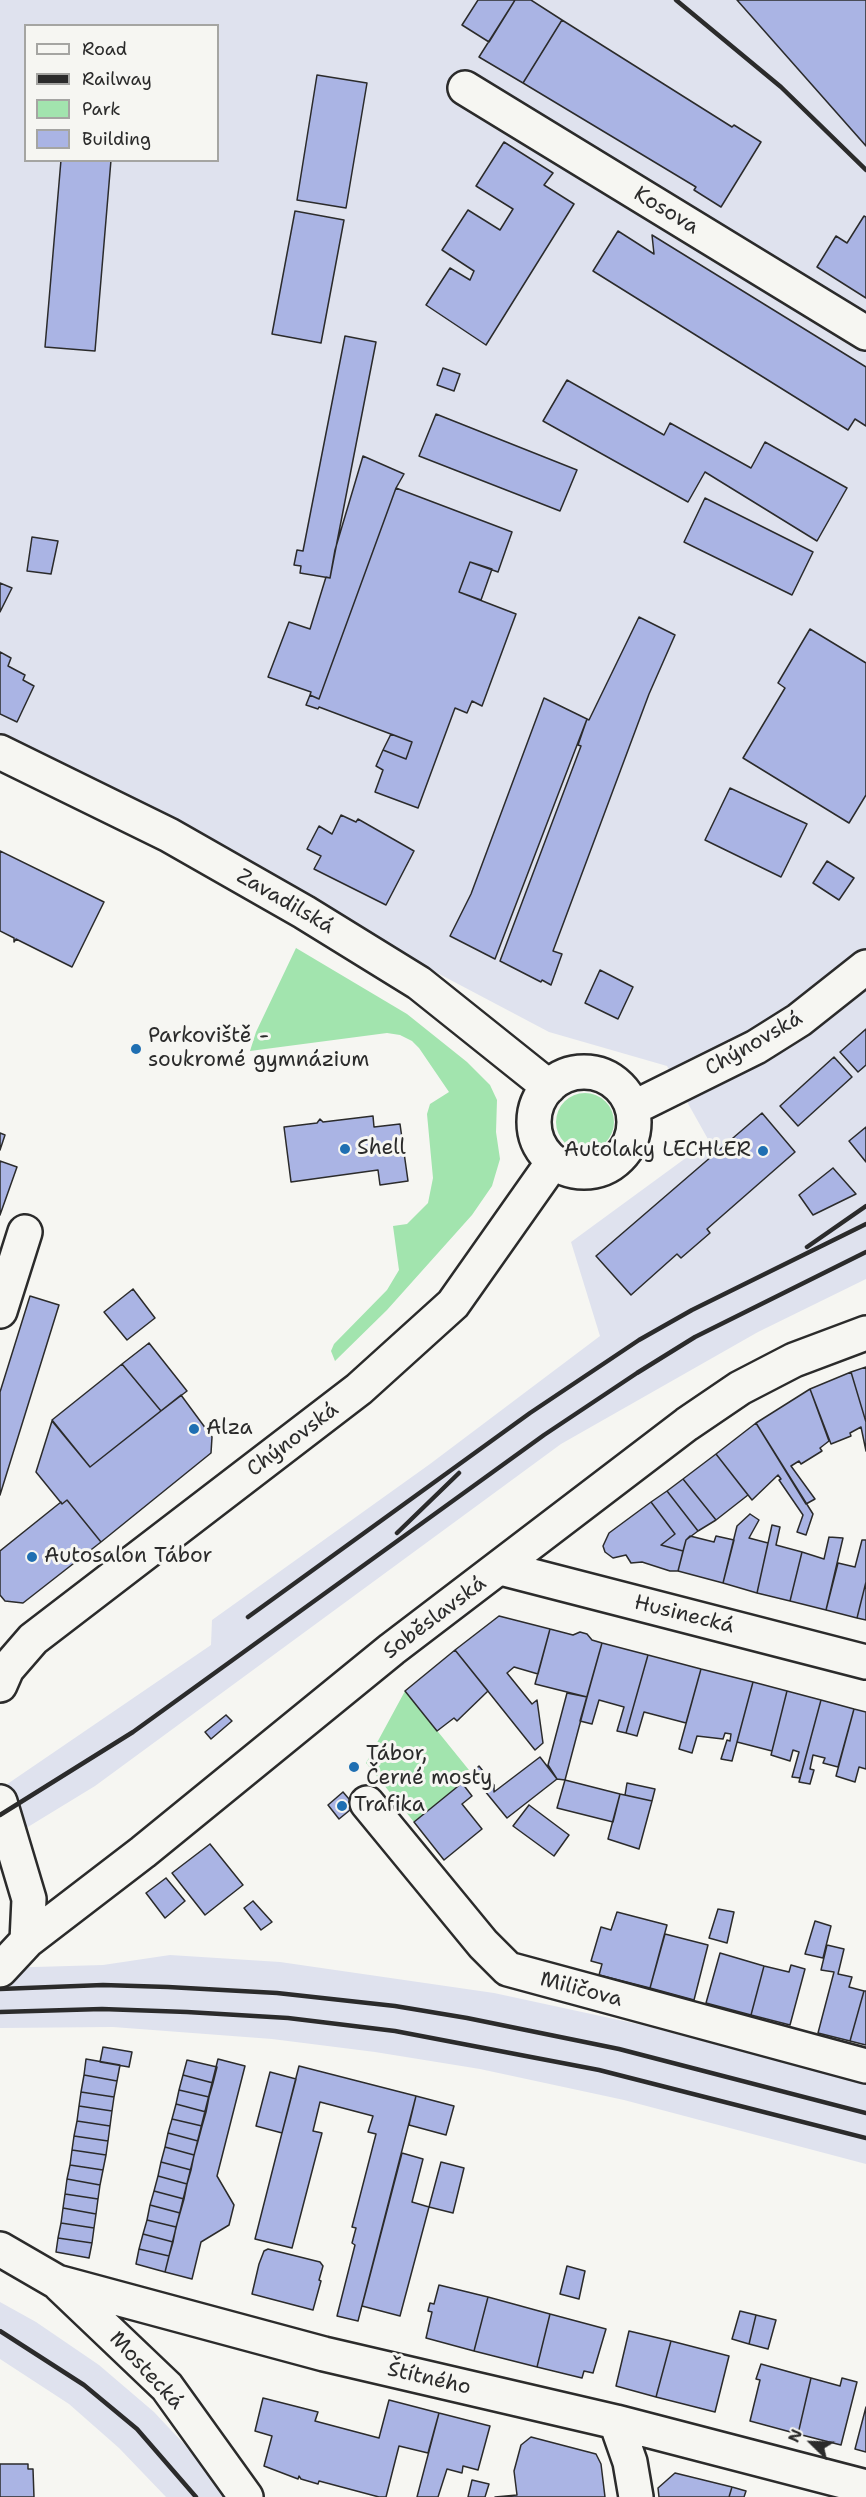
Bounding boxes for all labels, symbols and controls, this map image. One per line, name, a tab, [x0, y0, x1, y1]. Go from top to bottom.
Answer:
legend	[24, 24, 219, 162]
text: Road	[82, 37, 127, 61]
text: Railway	[82, 67, 152, 91]
text: Park	[82, 97, 121, 121]
text: Building	[82, 127, 151, 151]
street label: Kosova	[629, 182, 703, 240]
street label: Zavadilská	[232, 864, 338, 940]
street label: Chýnovská	[701, 1006, 807, 1082]
place label: Parkoviště - soukromé gymnázium	[148, 1024, 369, 1074]
marker: Parkoviště - soukromé gymnázium	[129, 1042, 143, 1056]
place label: Shell	[357, 1136, 406, 1162]
place label: Autolaky LECHLER	[564, 1138, 751, 1164]
marker: Shell	[338, 1142, 352, 1156]
marker: Autolaky LECHLER	[756, 1144, 770, 1158]
street label: Chýnovská	[242, 1397, 344, 1483]
place label: Alza	[206, 1416, 253, 1442]
marker: Alza	[187, 1422, 201, 1436]
place label: Autosalon Tábor	[44, 1544, 212, 1570]
marker: Autosalon Tábor	[25, 1550, 39, 1564]
street label: Soběslavská	[379, 1571, 491, 1665]
street label: Husinecká	[632, 1590, 736, 1640]
place label: Tábor, Černé mosty	[366, 1742, 492, 1792]
marker: Tábor, Černé mosty	[347, 1760, 361, 1774]
place label: Trafika	[354, 1793, 425, 1819]
marker: Trafika	[335, 1799, 349, 1813]
street label: Miličova	[537, 1967, 625, 2013]
street label: Mostecká	[104, 2327, 188, 2415]
street label: Štítného	[385, 2357, 473, 2401]
north arrow	[782, 2413, 842, 2473]
text: N	[783, 2426, 807, 2446]

